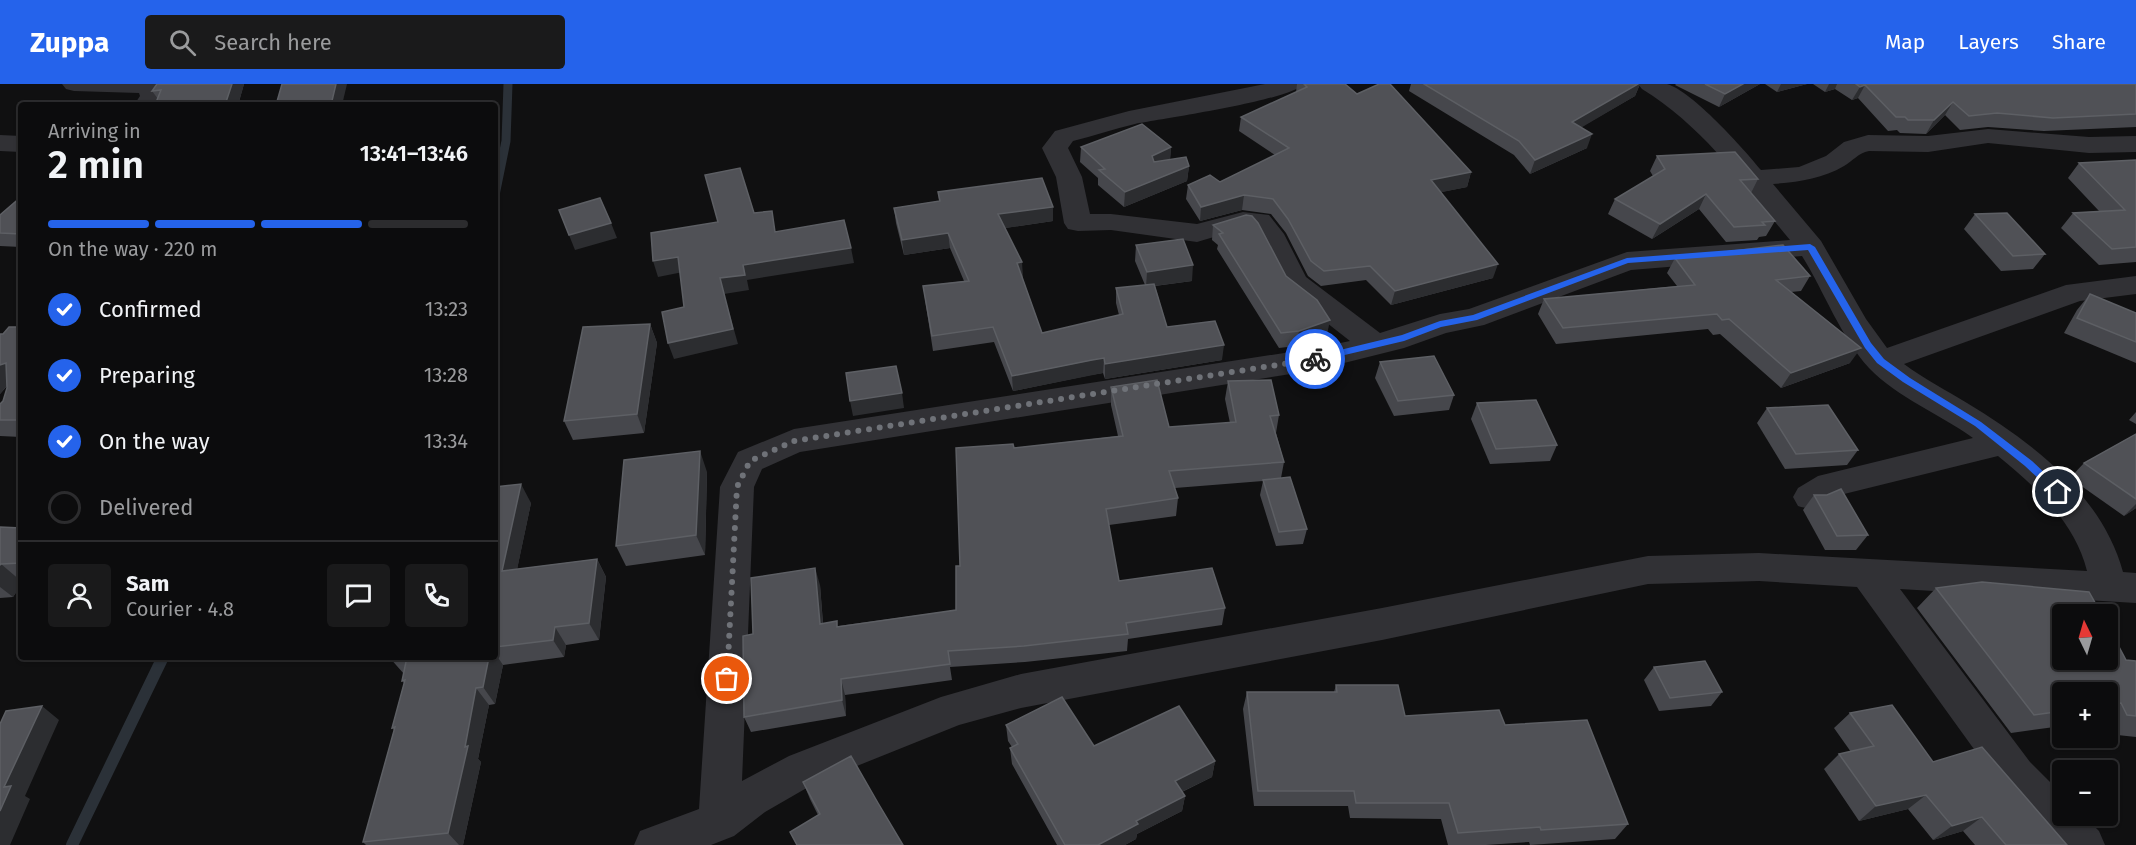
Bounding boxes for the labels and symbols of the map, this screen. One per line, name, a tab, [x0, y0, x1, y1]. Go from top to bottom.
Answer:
courier	[1285, 329, 1345, 389]
pin	[2032, 466, 2083, 517]
north arrow	[2052, 604, 2118, 670]
pin	[701, 653, 752, 704]

